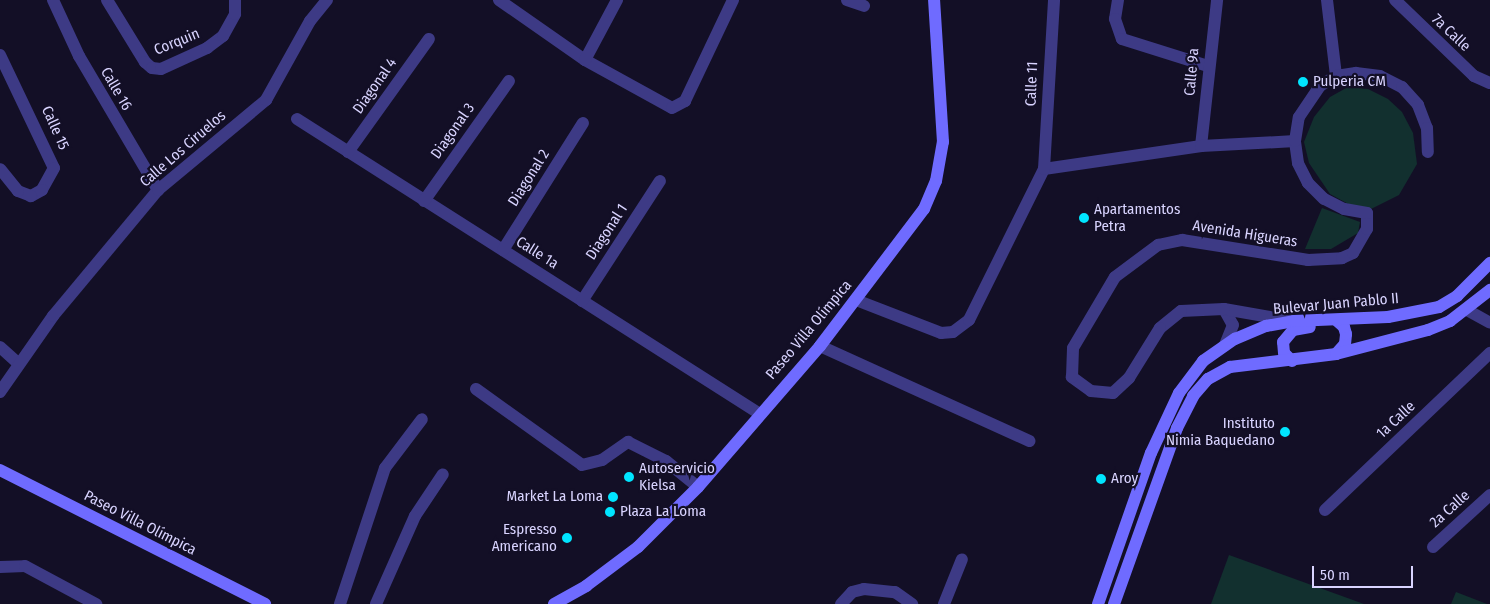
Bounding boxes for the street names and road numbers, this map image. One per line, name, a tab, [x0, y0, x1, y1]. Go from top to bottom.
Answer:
street label: 7a Calle	[1428, 11, 1474, 55]
street label: Corquin	[152, 25, 202, 59]
street label: Calle 9a	[1181, 47, 1203, 97]
street label: Diagonal 4	[349, 55, 401, 117]
street label: Calle 11	[1022, 61, 1042, 107]
street label: Calle 16	[97, 64, 135, 114]
street label: Diagonal 3	[427, 100, 479, 162]
street label: Calle 15	[37, 103, 73, 153]
street label: Calle Los Ciruelos	[136, 107, 230, 191]
street label: Diagonal 2	[505, 146, 553, 210]
street label: Diagonal 1	[582, 201, 632, 263]
street label: Avenida Higueras	[1191, 217, 1299, 251]
street label: Calle 1a	[512, 233, 562, 273]
street label: Paseo Villa Olímpica	[762, 277, 856, 383]
street label: Bulevar Juan Pablo II	[1272, 290, 1400, 318]
street label: 1a Calle	[1373, 398, 1419, 442]
street label: 2a Calle	[1426, 486, 1474, 532]
street label: Paseo Villa Olímpica	[81, 487, 199, 559]

